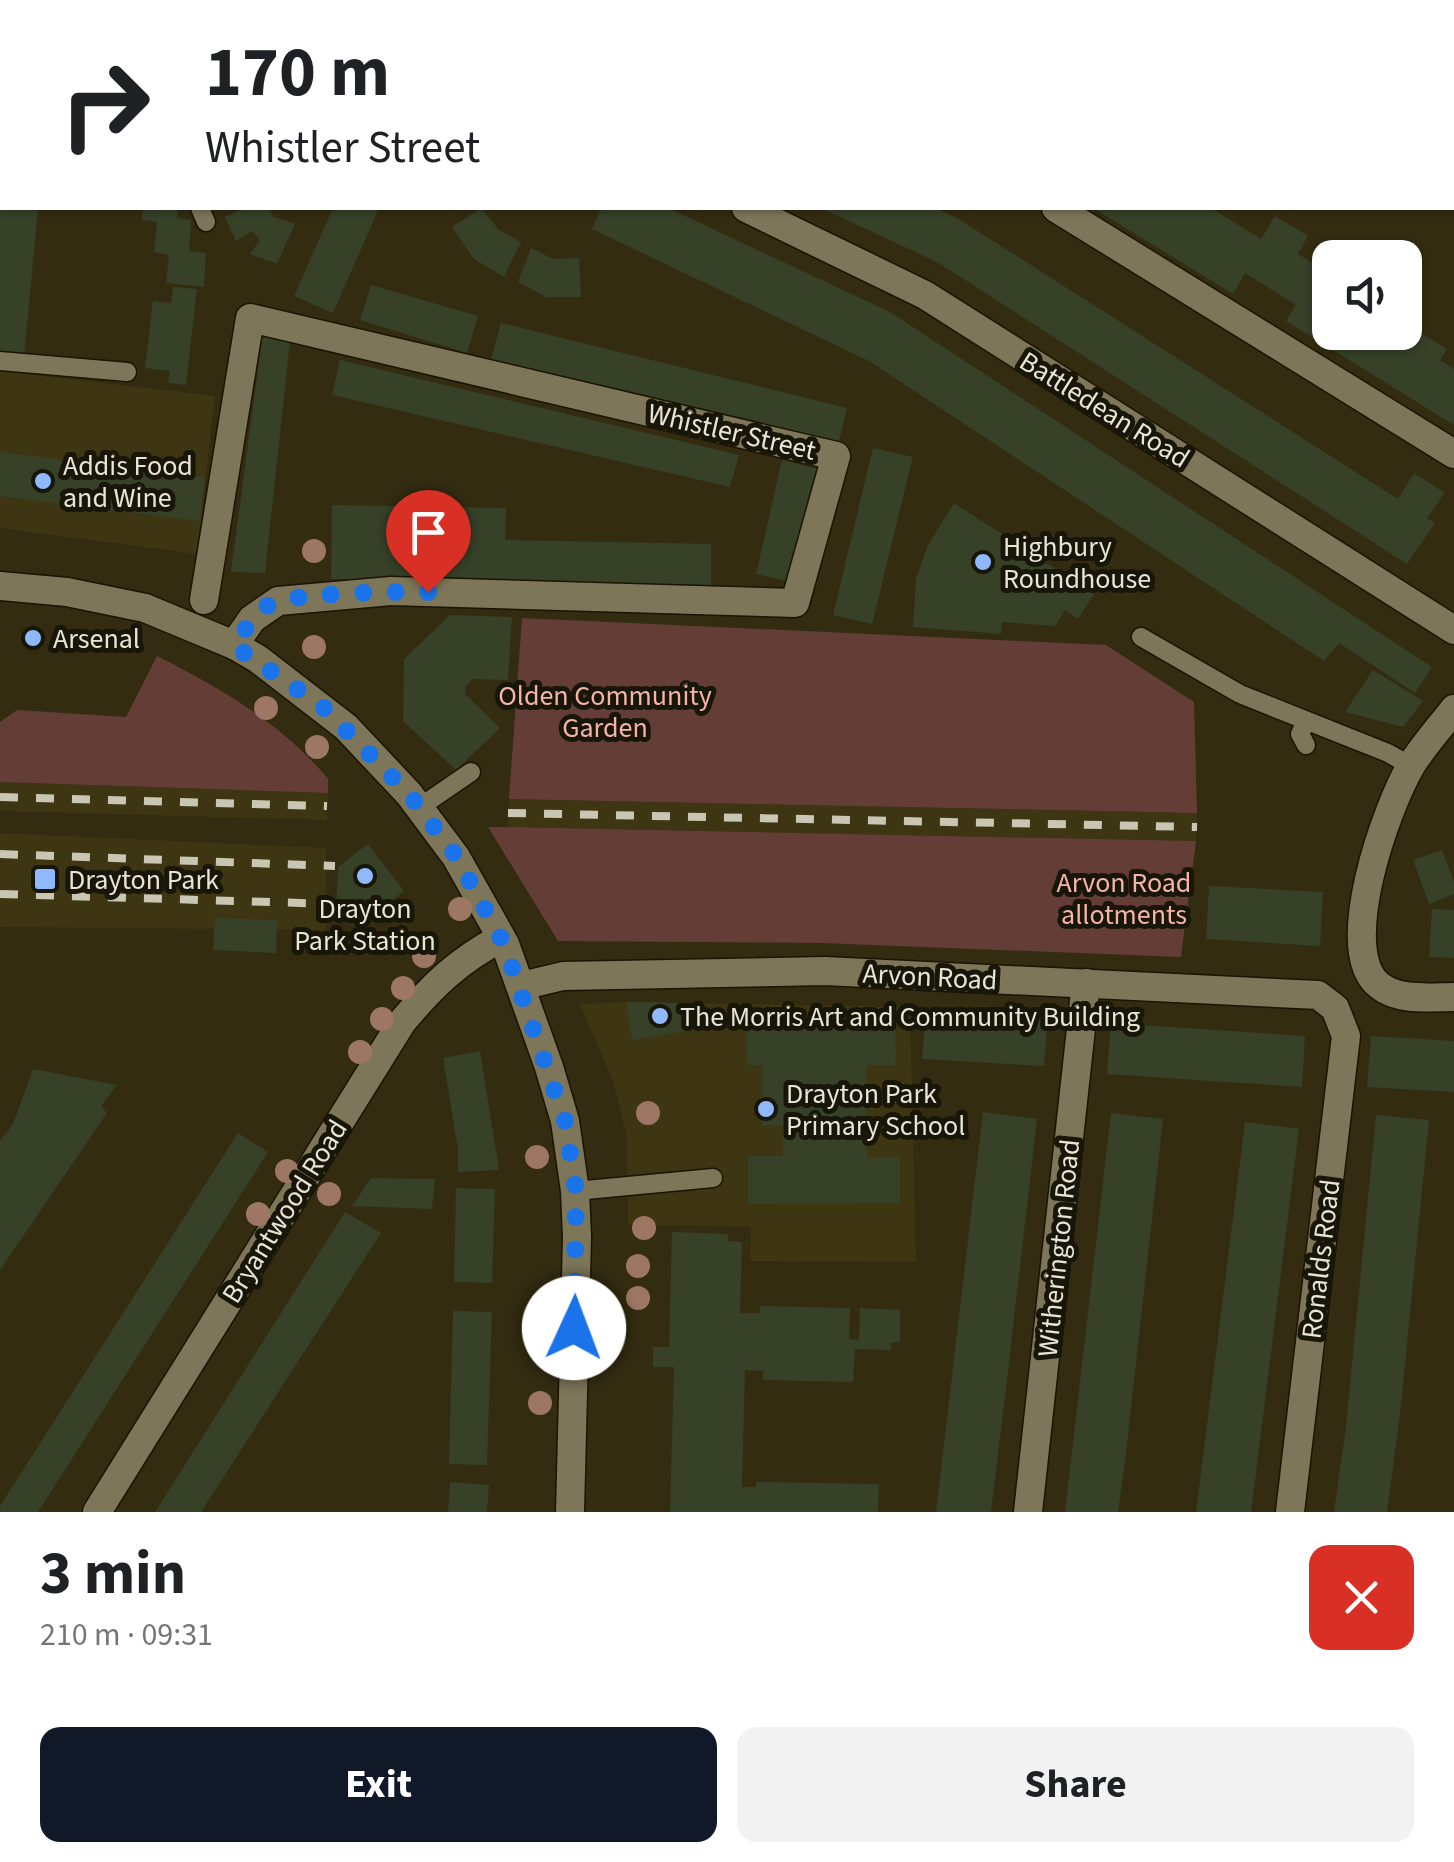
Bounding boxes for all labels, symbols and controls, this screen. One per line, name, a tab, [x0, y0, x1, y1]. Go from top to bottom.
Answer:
text: 170 m	[205, 23, 390, 123]
icon: right	[40, 40, 170, 170]
text: Whistler Street	[205, 116, 480, 180]
map controls	[1312, 240, 1422, 350]
button: sound	[1312, 240, 1422, 350]
street label: Battledean Road	[1012, 342, 1197, 478]
street label: Whistler Street	[644, 393, 820, 471]
place label: Addis Food and Wine	[63, 446, 193, 518]
marker: Addis Food and Wine	[32, 470, 54, 492]
pin	[386, 490, 471, 593]
icon: arrive	[401, 505, 456, 560]
place label: Highbury Roundhouse	[1003, 527, 1151, 599]
marker: Highbury Roundhouse	[972, 551, 994, 573]
place label: Arsenal	[53, 619, 140, 659]
marker: Arsenal	[22, 627, 44, 649]
park label: Olden Community Garden	[498, 676, 712, 748]
place label: Drayton Park	[68, 860, 219, 900]
park label: Arvon Road allotments	[1057, 863, 1191, 935]
marker: Drayton Park Station	[354, 865, 376, 887]
marker: Drayton Park	[32, 866, 58, 892]
place label: Drayton Park Station	[294, 889, 436, 961]
street label: Arvon Road	[862, 953, 998, 1000]
place label: The Morris Art and Community Building	[680, 997, 1140, 1037]
marker: The Morris Art and Community Building	[649, 1005, 671, 1027]
place label: Drayton Park Primary School	[786, 1074, 965, 1146]
marker: Drayton Park Primary School	[755, 1098, 777, 1120]
street label: Bryantwood Road	[212, 1112, 357, 1311]
street label: Witherington Road	[1028, 1137, 1090, 1359]
street label: Ronalds Road	[1291, 1177, 1351, 1341]
position arrow	[522, 1276, 626, 1380]
text: 3 min	[40, 1532, 186, 1617]
button: close	[1309, 1545, 1414, 1650]
text: 210 m · 09:31	[40, 1612, 213, 1658]
button: Exit	[40, 1727, 717, 1842]
button: Share	[737, 1727, 1414, 1842]

